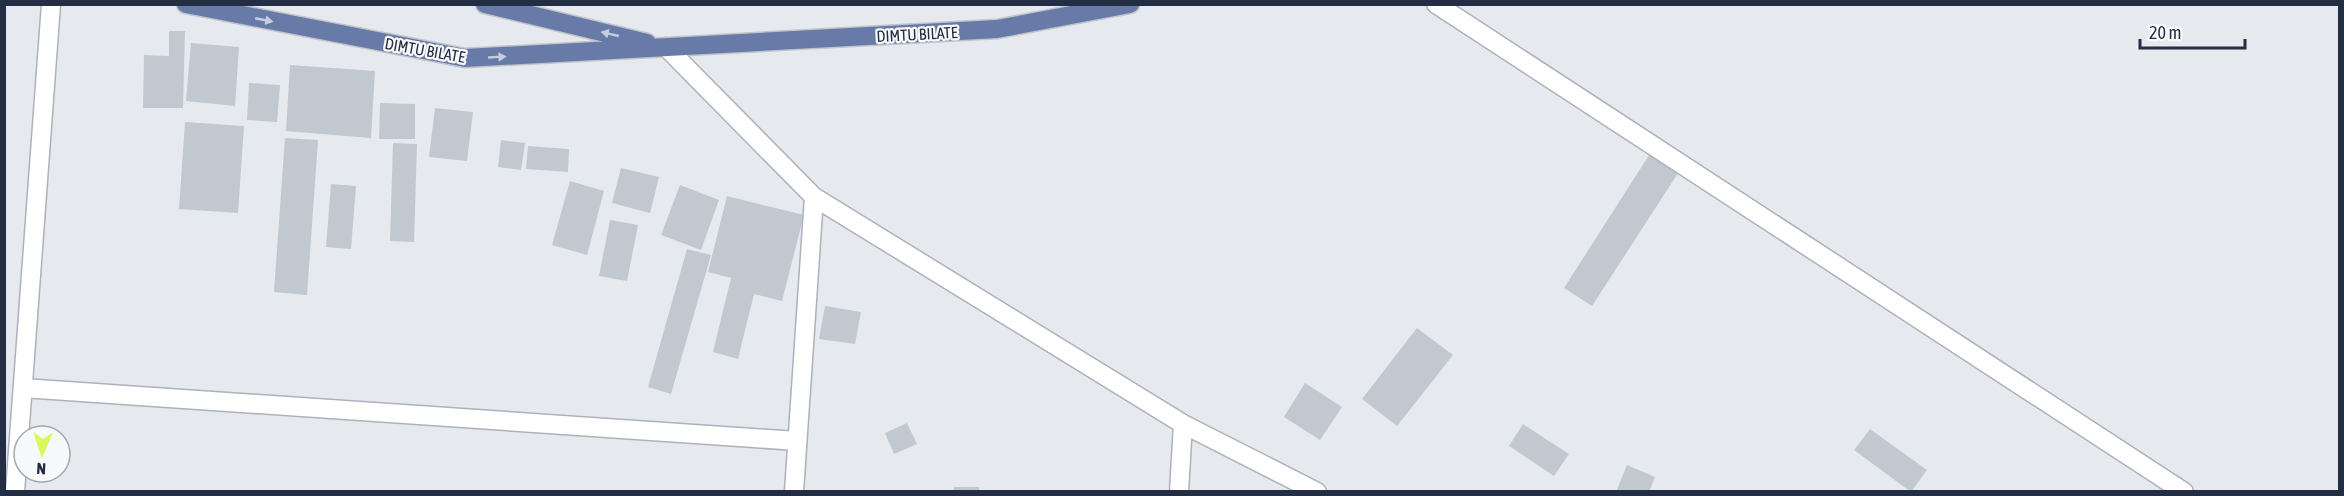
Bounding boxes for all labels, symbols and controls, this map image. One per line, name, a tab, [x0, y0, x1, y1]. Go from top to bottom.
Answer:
scale bar	[2140, 12, 2245, 50]
one-way arrow	[255, 16, 274, 25]
text: 20 m	[2149, 22, 2181, 43]
street label: DIMTU BILATE	[876, 23, 958, 45]
one-way arrow	[600, 29, 619, 38]
street label: DIMTU BILATE	[383, 34, 467, 66]
one-way arrow	[488, 52, 507, 61]
north arrow	[12, 424, 72, 484]
text: N	[36, 460, 46, 478]

